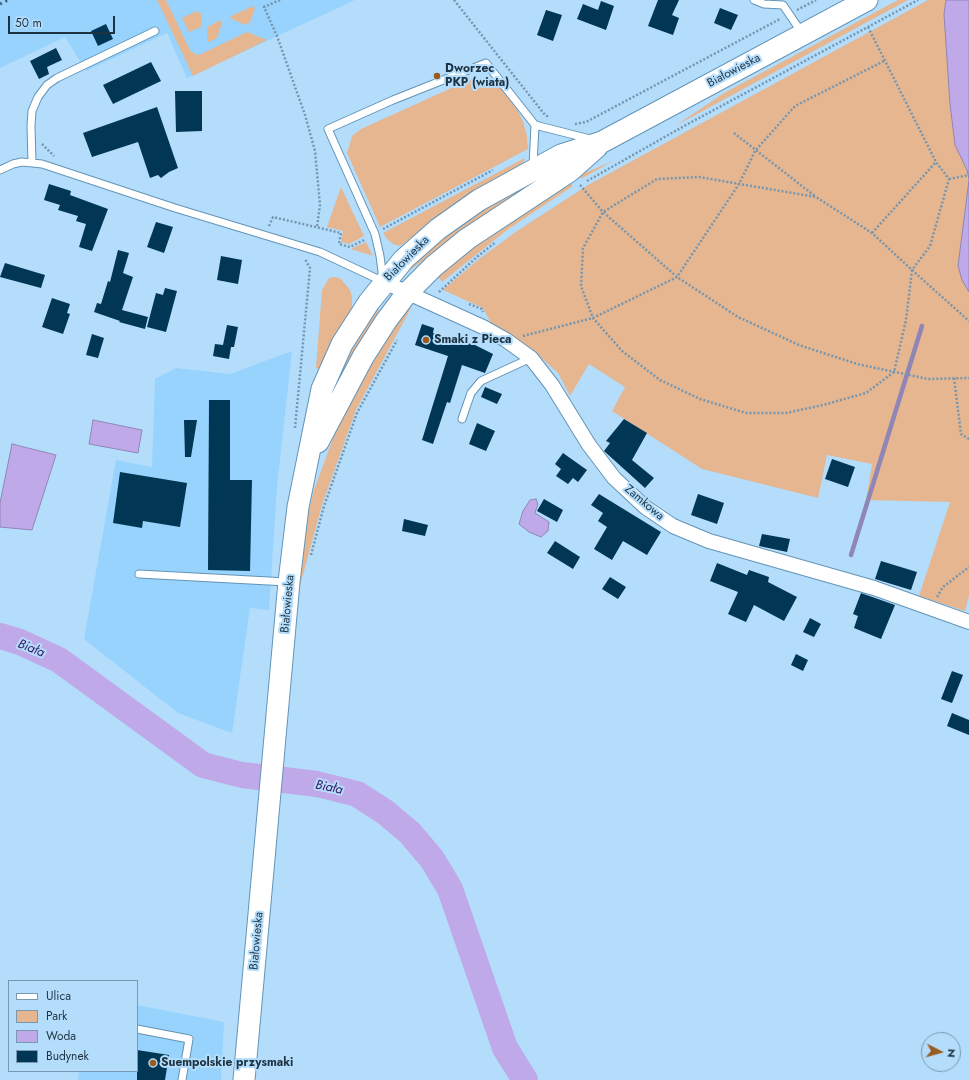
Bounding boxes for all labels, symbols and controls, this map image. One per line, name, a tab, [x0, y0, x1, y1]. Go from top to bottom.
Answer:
scale bar	[10, 8, 117, 34]
text: 50 m	[15, 14, 42, 32]
street label: Białowieska	[705, 51, 763, 91]
place label: Dworzec PKP (wiata)	[445, 62, 509, 90]
marker: Dworzec PKP (wiata)	[432, 71, 442, 81]
street label: Białowieska	[381, 233, 433, 285]
place label: Smaki z Pieca	[434, 333, 512, 347]
marker: Smaki z Pieca	[421, 335, 431, 345]
street label: Zamkowa	[621, 482, 667, 524]
street label: Białowieska	[278, 574, 298, 634]
water label: Biała	[15, 637, 47, 661]
water label: Biała	[314, 778, 344, 798]
street label: Białowieska	[247, 911, 267, 971]
legend	[8, 980, 138, 1072]
text: Ulica	[46, 987, 71, 1005]
text: Park	[46, 1007, 67, 1025]
text: Woda	[46, 1027, 76, 1045]
north arrow	[921, 1032, 961, 1072]
text: Budynek	[46, 1047, 89, 1065]
text: N	[944, 1048, 960, 1058]
place label: Suempolskie przysmaki	[161, 1056, 293, 1070]
marker: Suempolskie przysmaki	[148, 1058, 158, 1068]

